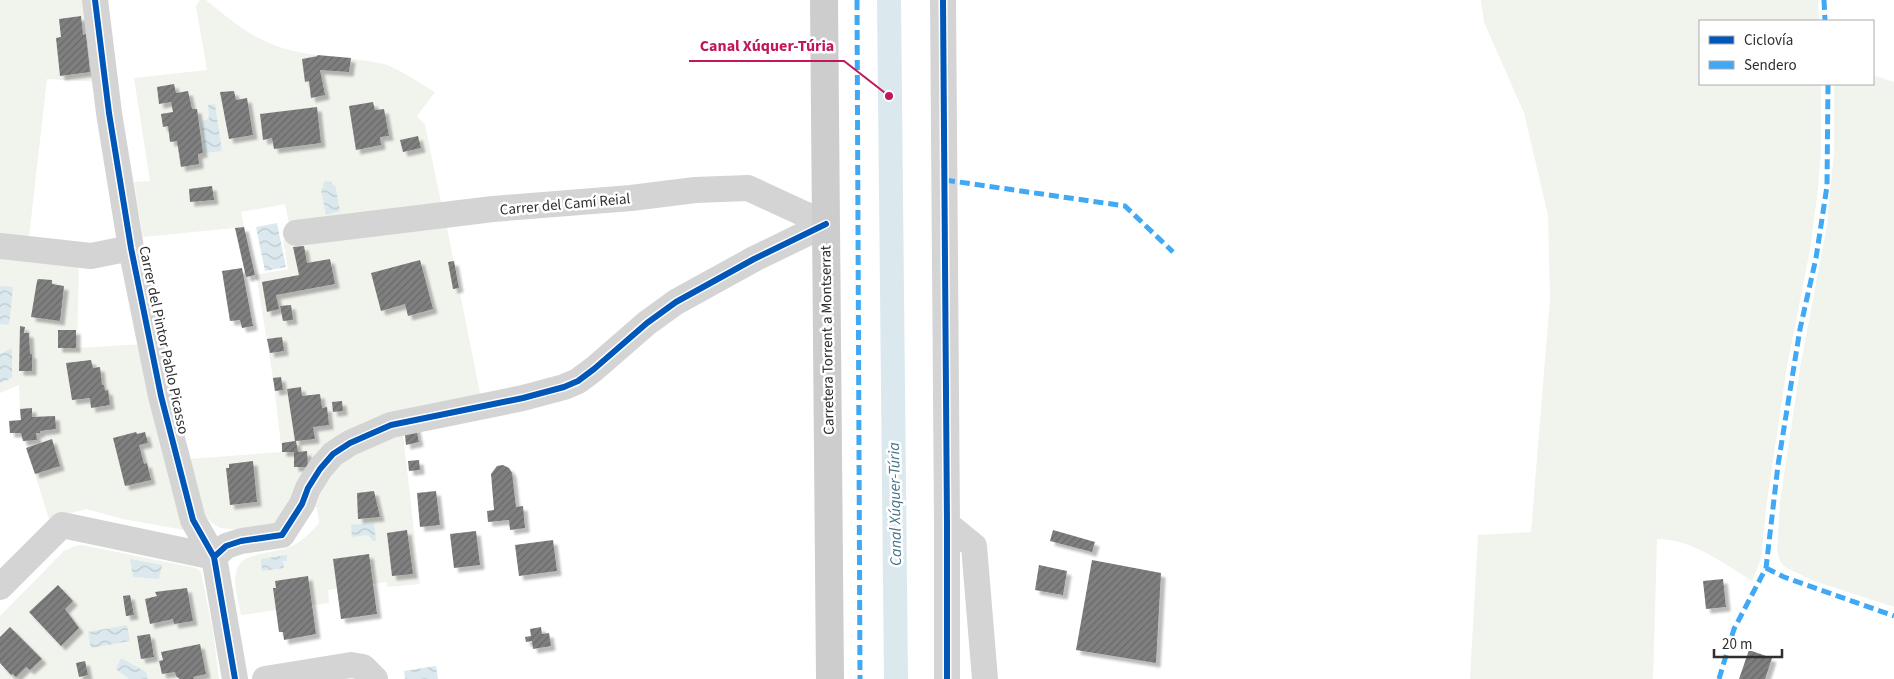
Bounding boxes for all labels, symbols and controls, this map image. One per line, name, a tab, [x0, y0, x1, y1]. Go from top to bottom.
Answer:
legend	[1699, 20, 1874, 85]
callout: Canal Xúquer-Túria	[689, 30, 844, 61]
text: Ciclovía	[1744, 30, 1793, 51]
text: Canal Xúquer-Túria	[700, 35, 834, 57]
text: Sendero	[1744, 55, 1797, 76]
street label: Carrer del Camí Reial	[499, 188, 631, 221]
street label: Carrer del Pintor Pablo Picasso	[133, 244, 194, 436]
street label: Carretera Torrent a Montserrat	[815, 245, 840, 435]
water label: Canal Xúquer-Túria	[883, 442, 907, 566]
scale bar	[1714, 626, 1782, 658]
text: 20 m	[1722, 634, 1752, 655]

